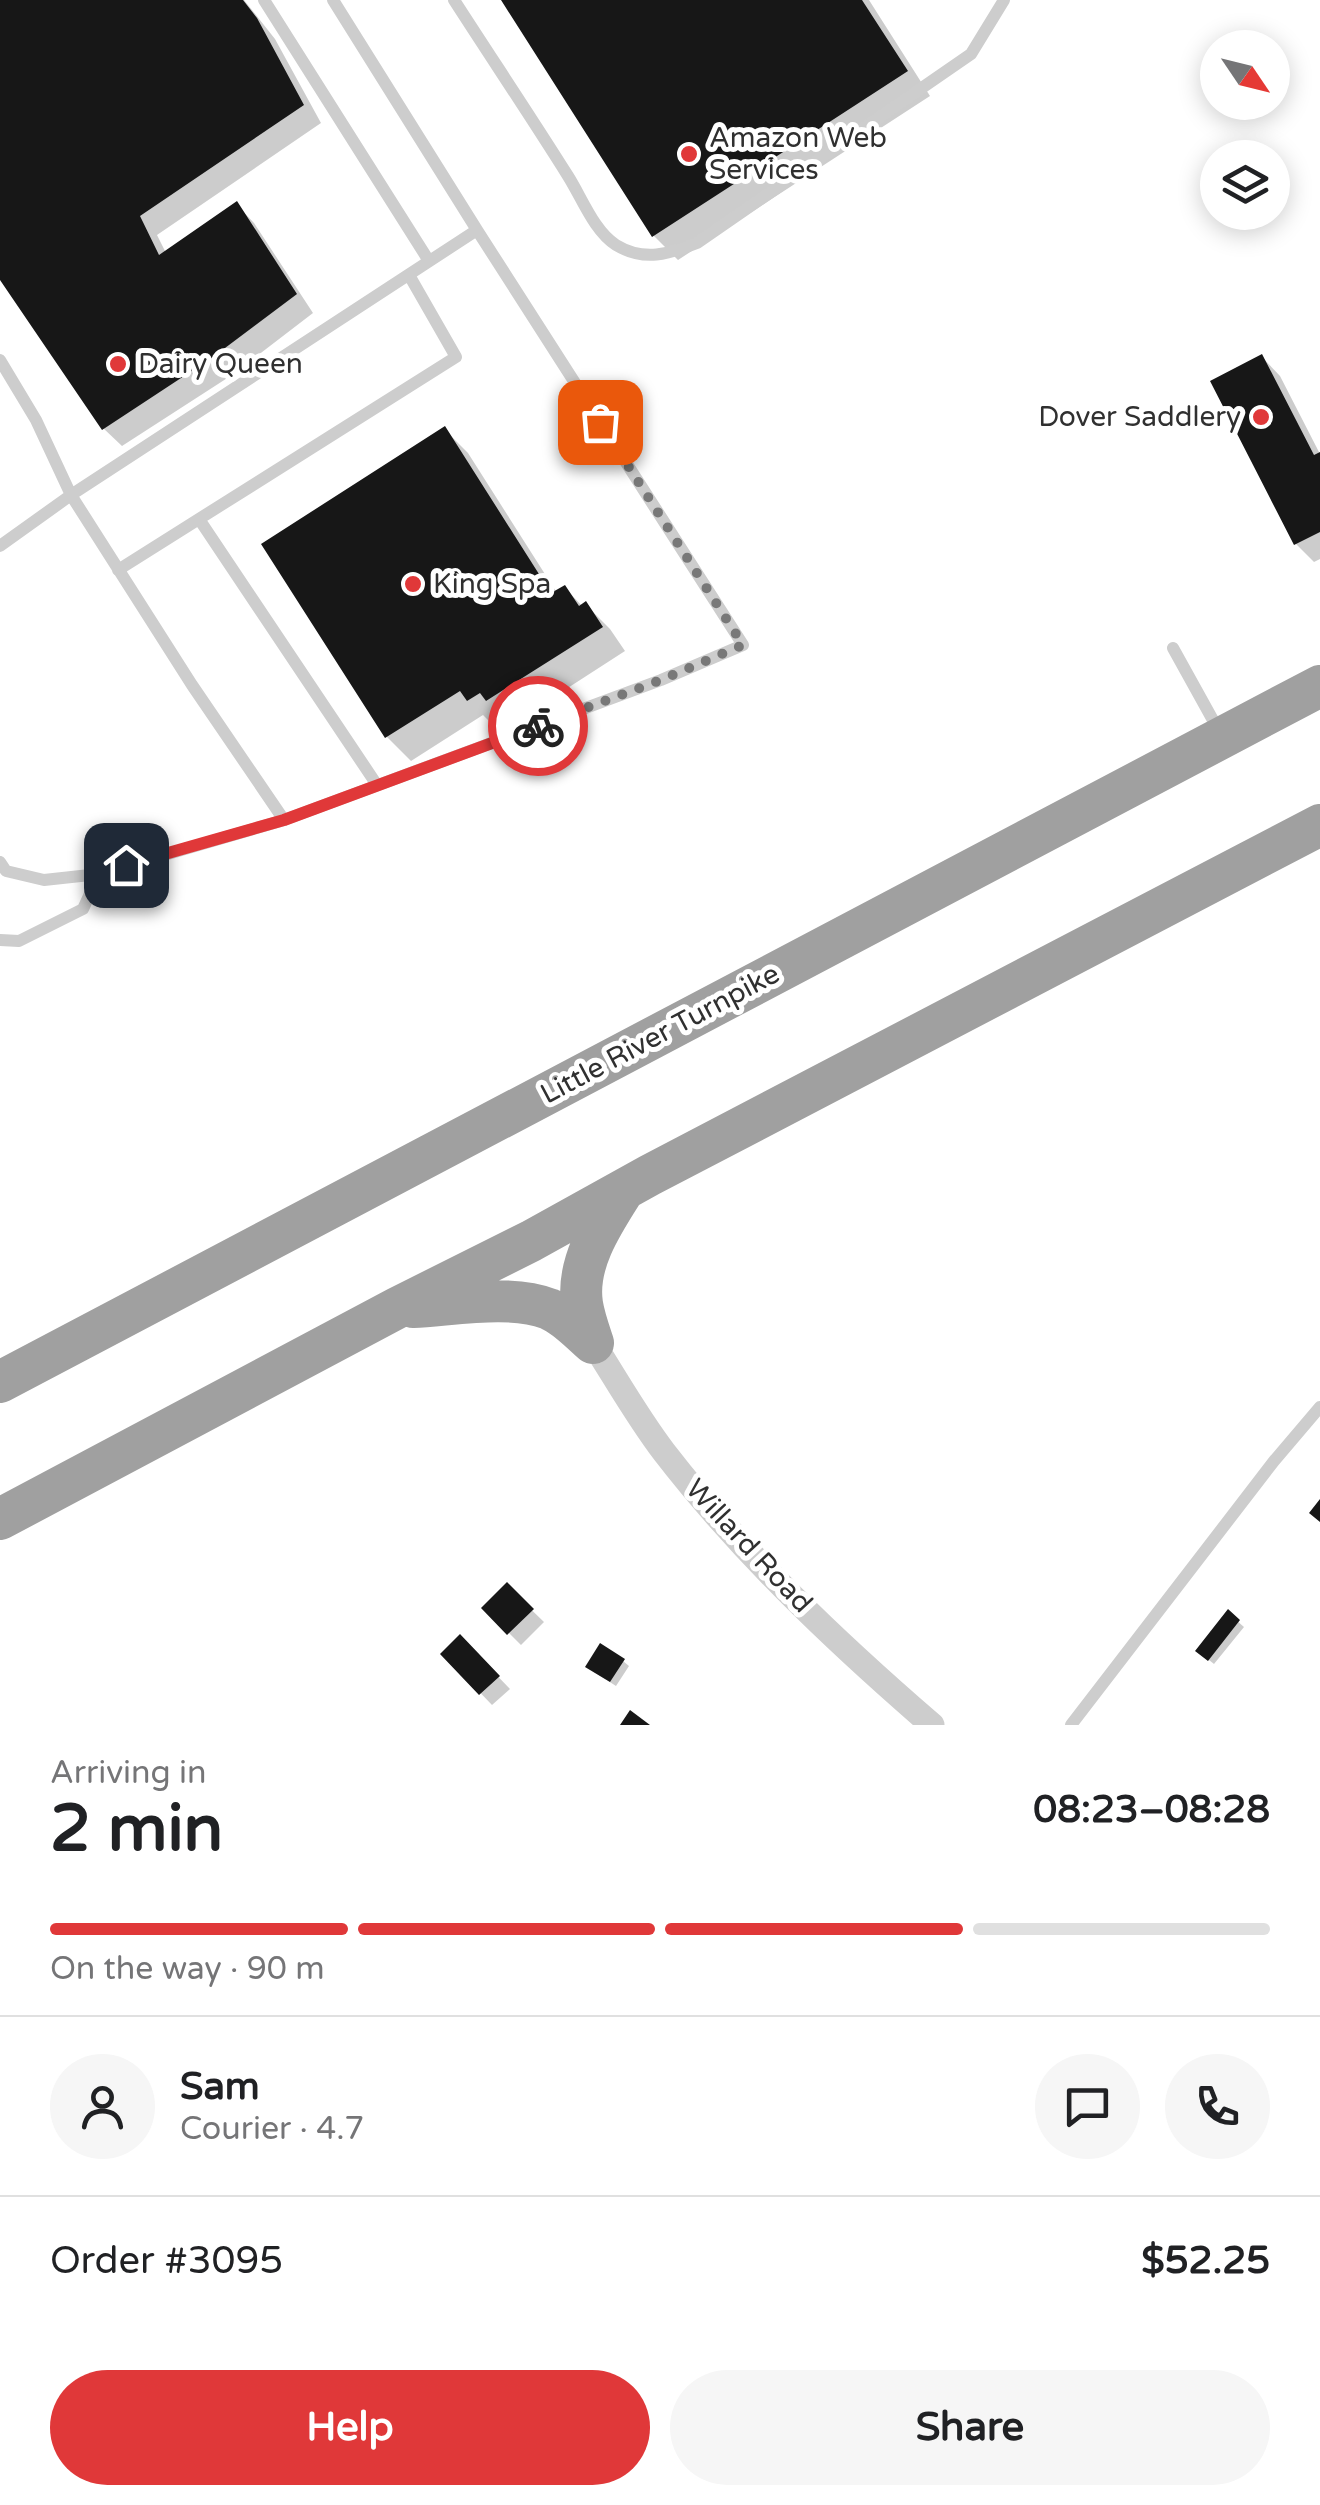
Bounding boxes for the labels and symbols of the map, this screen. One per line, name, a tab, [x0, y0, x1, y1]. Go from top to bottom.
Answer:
north arrow	[1200, 30, 1290, 120]
place label: Amazon Web Services	[709, 121, 887, 187]
marker: Amazon Web Services	[678, 143, 700, 165]
place label: Dairy Queen	[138, 347, 303, 381]
marker: Dairy Queen	[107, 353, 129, 375]
pin	[558, 380, 643, 465]
place label: Dover Saddlery	[1038, 400, 1241, 434]
marker: Dover Saddlery	[1250, 406, 1272, 428]
place label: King Spa	[433, 567, 551, 601]
marker: King Spa	[402, 573, 424, 595]
courier	[488, 676, 588, 776]
pin	[84, 823, 169, 908]
street label: Little River Turnpike	[535, 957, 785, 1111]
street label: Willard Road	[678, 1472, 820, 1620]

